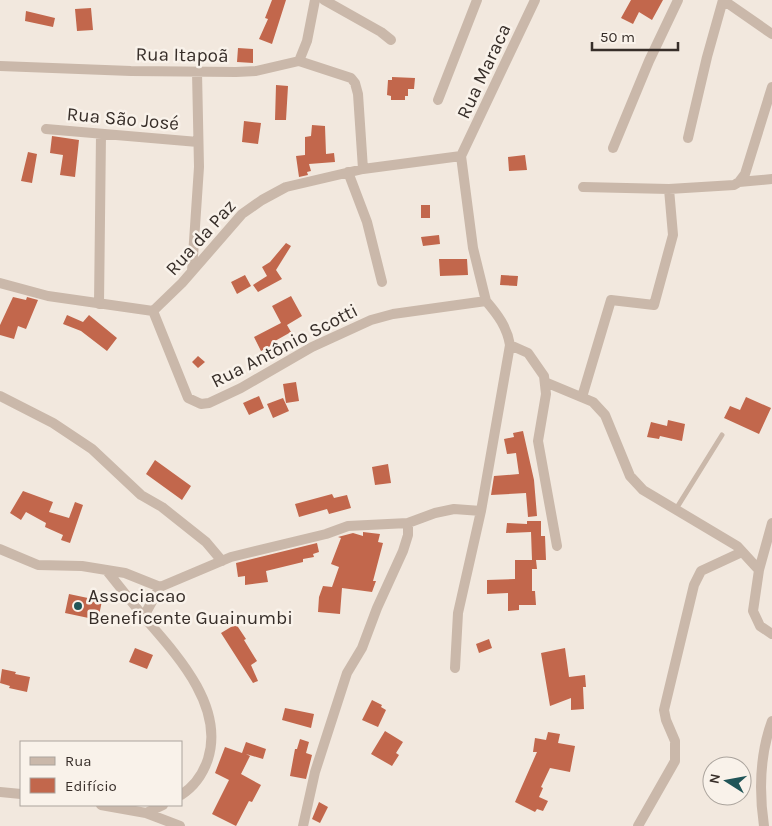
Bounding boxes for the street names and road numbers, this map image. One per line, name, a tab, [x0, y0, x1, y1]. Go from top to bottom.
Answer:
street label: Rua Maraca	[452, 20, 515, 122]
street label: Rua Itapoã	[135, 43, 229, 67]
street label: Rua São José	[66, 103, 180, 135]
street label: Rua da Paz	[161, 195, 240, 280]
street label: Rua Antônio Scotti	[207, 299, 361, 392]

